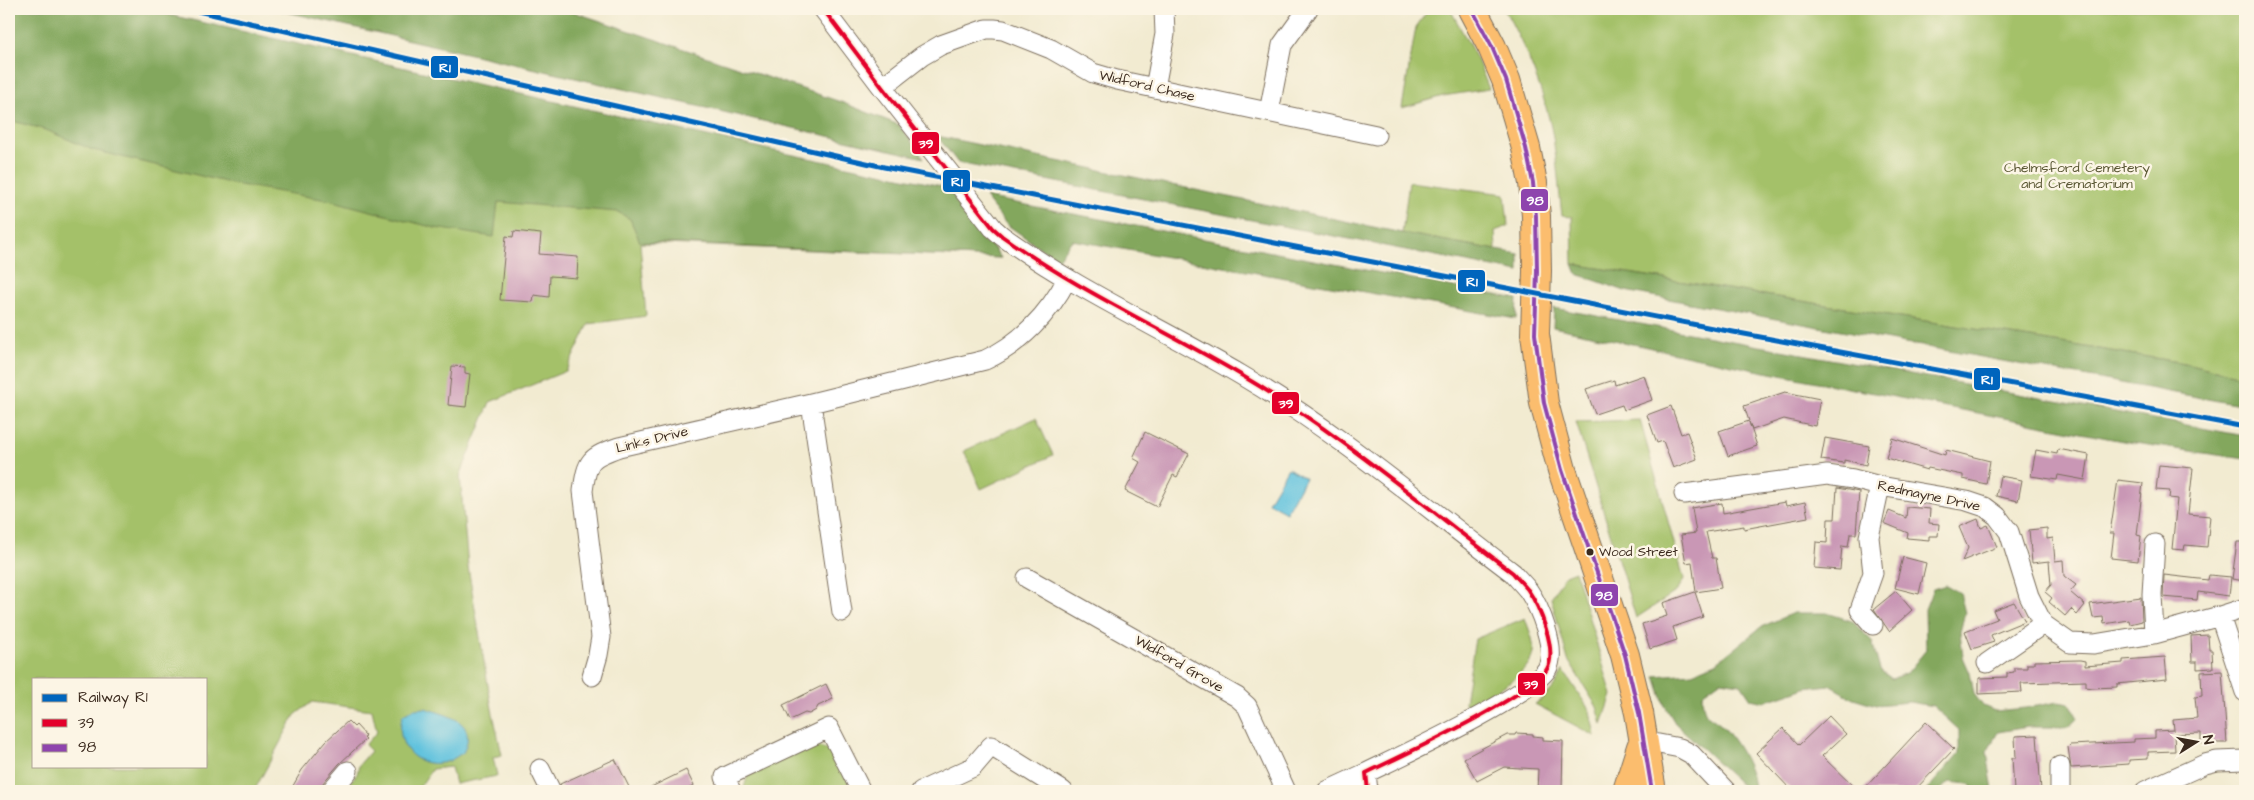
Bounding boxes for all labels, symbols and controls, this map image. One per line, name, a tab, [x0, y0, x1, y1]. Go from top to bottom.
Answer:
line badge: R1	[430, 55, 459, 79]
text: R1	[439, 58, 451, 78]
street label: Widford Chase	[1097, 65, 1197, 107]
line badge: 39	[911, 131, 940, 155]
text: 39	[917, 134, 934, 154]
park label: Chelmsford Cemetery and Crematorium	[2004, 158, 2150, 194]
line badge: R1	[942, 169, 971, 193]
text: R1	[951, 172, 963, 192]
line badge: 98	[1520, 188, 1549, 212]
text: 98	[1526, 191, 1544, 211]
line badge: R1	[1457, 269, 1486, 293]
text: R1	[1466, 272, 1478, 292]
line badge: R1	[1973, 367, 2001, 391]
text: R1	[1981, 370, 1993, 390]
line badge: 39	[1271, 391, 1300, 415]
text: 39	[1277, 394, 1294, 414]
street label: Links Drive	[614, 421, 691, 459]
street label: Redmayne Drive	[1876, 475, 1983, 517]
place label: Wood Street	[1599, 543, 1679, 561]
marker: Wood Street	[1585, 547, 1595, 557]
line badge: 98	[1590, 583, 1619, 607]
text: 98	[1595, 586, 1613, 606]
street label: Widford Grove	[1131, 631, 1227, 698]
line badge: 39	[1517, 672, 1546, 696]
text: 39	[1522, 675, 1539, 695]
legend	[32, 678, 208, 768]
text: Railway R1	[78, 687, 148, 709]
text: 39	[78, 713, 94, 734]
north arrow	[2172, 718, 2222, 768]
text: N	[2197, 733, 2218, 746]
text: 98	[78, 737, 97, 758]

